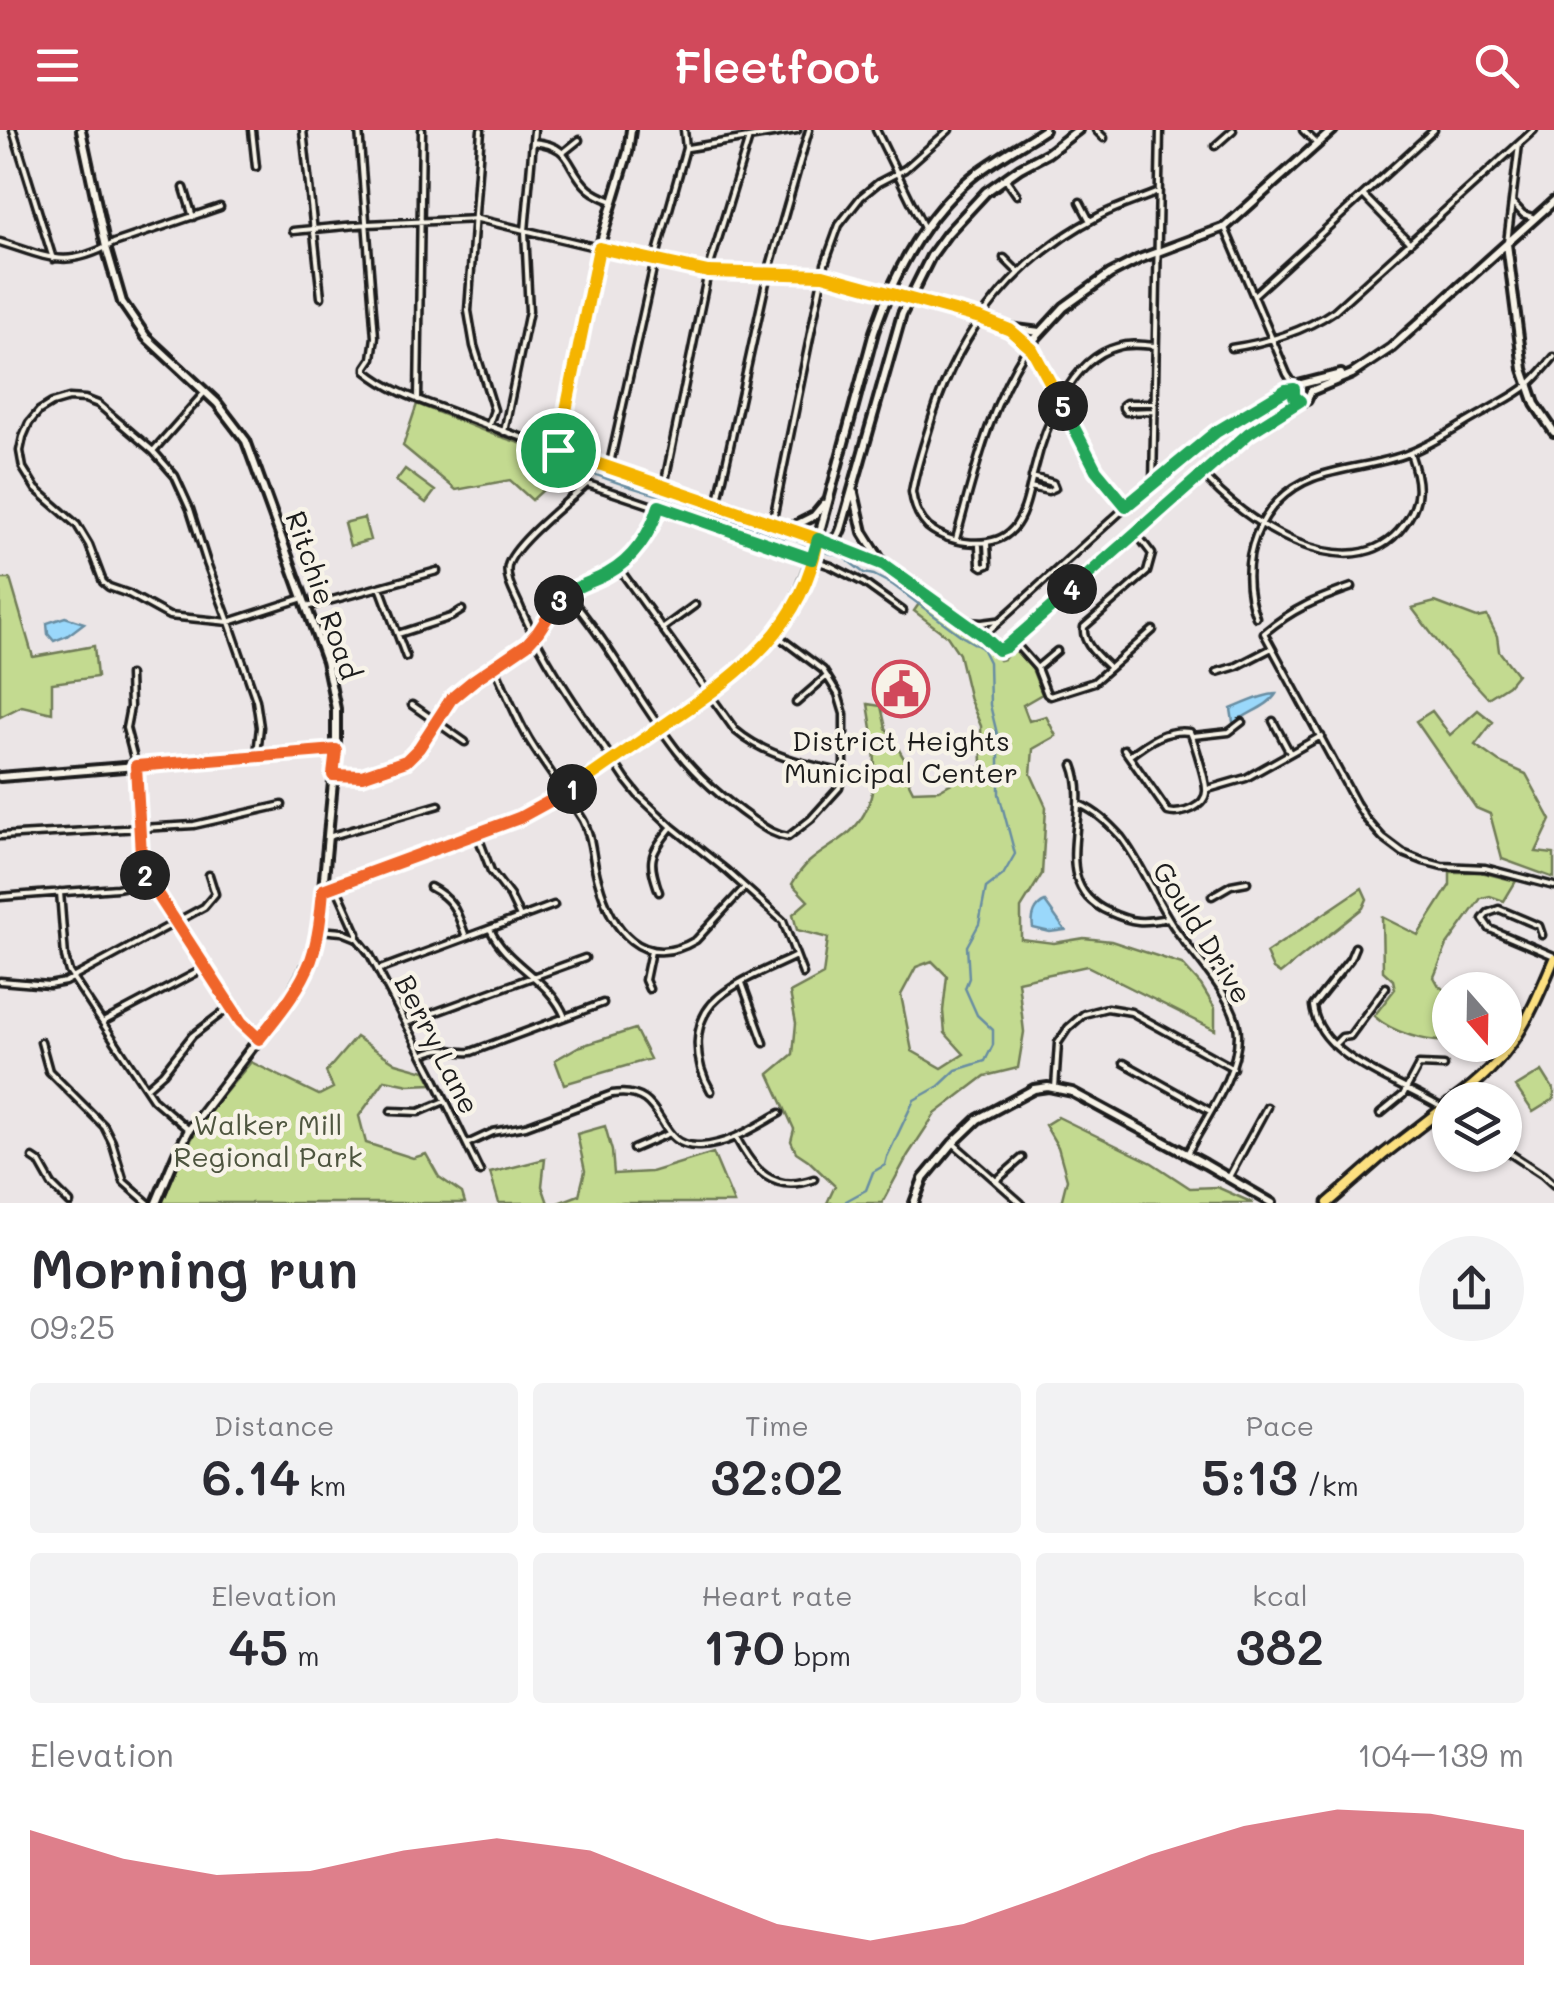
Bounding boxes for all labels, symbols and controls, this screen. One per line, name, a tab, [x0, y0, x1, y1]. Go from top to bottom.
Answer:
text: Fleetfoot	[674, 36, 880, 94]
icon: menu	[30, 38, 85, 93]
icon: search	[1469, 38, 1524, 93]
pin: 5	[1038, 381, 1088, 431]
text: 5	[1055, 388, 1071, 424]
pin	[516, 408, 601, 493]
icon: arrive	[531, 423, 586, 478]
street label: Ritchie Road	[278, 506, 370, 684]
pin: 4	[1047, 564, 1097, 614]
text: 4	[1063, 571, 1081, 607]
pin: 3	[534, 575, 584, 625]
text: 3	[551, 582, 567, 618]
public building icon: District Heights Municipal Center	[871, 659, 931, 719]
place label: District Heights Municipal Center	[784, 722, 1018, 790]
pin: 1	[547, 764, 597, 814]
text: 1	[566, 771, 578, 807]
pin: 2	[120, 850, 170, 900]
street label: Gould Drive	[1145, 854, 1261, 1010]
text: 2	[137, 857, 153, 893]
street label: Berry Lane	[388, 968, 488, 1120]
north arrow	[1432, 972, 1522, 1062]
map controls	[1432, 972, 1522, 1172]
button: layers	[1432, 1082, 1522, 1172]
park label: Walker Mill Regional Park	[173, 1106, 363, 1174]
text: Morning run	[30, 1231, 358, 1303]
button: share	[1419, 1236, 1524, 1341]
text: 09:25	[30, 1305, 115, 1347]
text: Distance	[214, 1407, 334, 1443]
text: Time	[745, 1407, 809, 1443]
text: Pace	[1246, 1407, 1314, 1443]
text: 6.14	[202, 1443, 300, 1509]
text: 32:02	[711, 1443, 844, 1509]
text: 5:13	[1201, 1443, 1298, 1509]
text: km	[300, 1467, 346, 1503]
text: /km	[1298, 1467, 1359, 1503]
text: Elevation	[211, 1577, 337, 1613]
text: Heart rate	[701, 1577, 853, 1613]
text: kcal	[1252, 1577, 1308, 1613]
text: 45	[228, 1613, 288, 1679]
text: 170	[703, 1613, 785, 1679]
text: 382	[1236, 1613, 1324, 1679]
text: m	[288, 1637, 320, 1673]
text: bpm	[785, 1637, 851, 1673]
text: Elevation	[30, 1733, 174, 1775]
text: 104–139 m	[1357, 1733, 1524, 1775]

